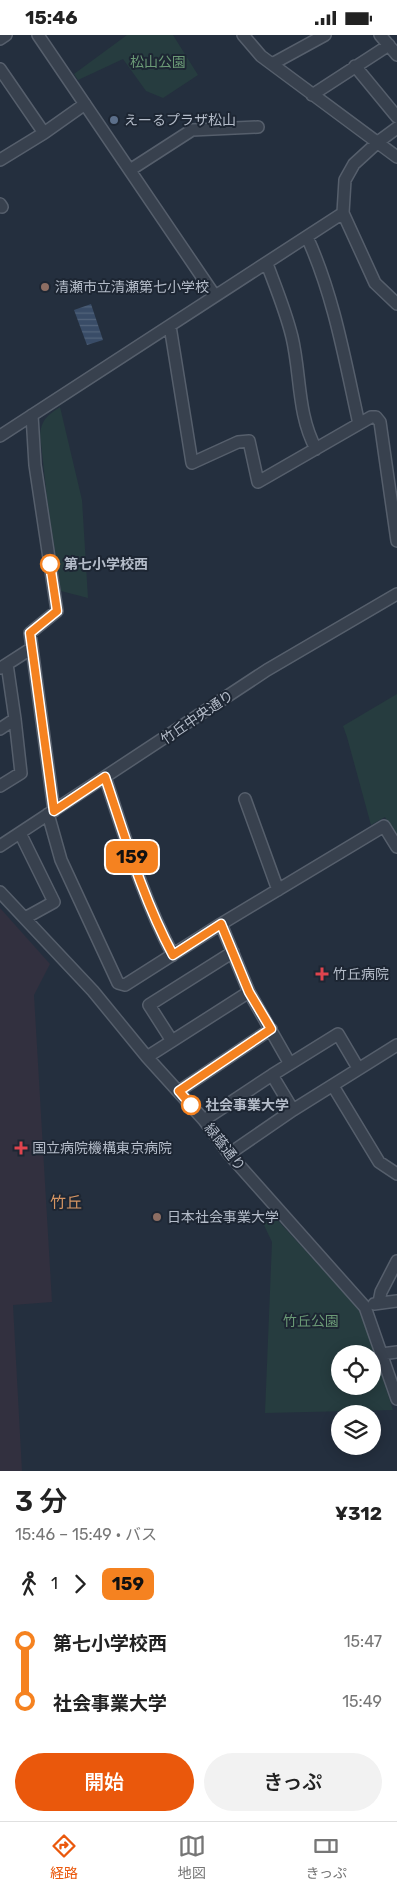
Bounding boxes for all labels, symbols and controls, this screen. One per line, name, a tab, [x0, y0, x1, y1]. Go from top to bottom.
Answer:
text: 15:46	[25, 6, 78, 29]
park label: 松山公園	[130, 54, 186, 71]
place label: えーるプラザ松山	[124, 112, 236, 129]
marker: えーるプラザ松山	[108, 114, 120, 126]
place label: 清瀬市立清瀬第七小学校	[55, 279, 209, 296]
marker: 清瀬市立清瀬第七小学校	[39, 281, 51, 293]
marker: 第七小学校西	[40, 554, 60, 574]
place label: 第七小学校西	[64, 556, 148, 573]
street label: 竹丘中央通り	[158, 687, 237, 748]
line badge: 159	[103, 841, 161, 873]
text: 159	[116, 846, 148, 868]
place label: 竹丘病院	[333, 966, 389, 983]
marker: 竹丘病院	[315, 967, 329, 981]
marker: 社会事業大学	[181, 1095, 201, 1115]
place label: 社会事業大学	[205, 1097, 289, 1114]
street label: 緑蔭通り	[201, 1120, 249, 1175]
place label: 国立病院機構東京病院	[32, 1140, 172, 1157]
marker: 国立病院機構東京病院	[14, 1141, 28, 1155]
district label: 竹丘	[50, 1193, 82, 1212]
place label: 日本社会事業大学	[167, 1209, 279, 1226]
marker: 日本社会事業大学	[151, 1211, 163, 1223]
park label: 竹丘公園	[283, 1313, 339, 1330]
map controls	[331, 1345, 381, 1455]
button: locate	[331, 1345, 381, 1395]
button: layers	[331, 1405, 381, 1455]
text: 3 分	[15, 1485, 67, 1518]
text: ¥312	[335, 1502, 382, 1525]
text: 15:46 – 15:49 · バス	[15, 1525, 157, 1544]
icon: walk	[15, 1570, 43, 1598]
icon: forward	[66, 1570, 94, 1598]
text: 159	[112, 1573, 144, 1595]
text: 1	[51, 1574, 58, 1593]
text: 第七小学校西	[53, 1632, 167, 1655]
text: 15:47	[344, 1632, 382, 1651]
text: 社会事業大学	[53, 1692, 167, 1715]
text: 15:49	[342, 1692, 382, 1711]
button: 開始	[15, 1753, 194, 1811]
button: きっぷ	[204, 1753, 382, 1811]
tab: 経路	[50, 1832, 78, 1882]
tab: 地図	[178, 1832, 206, 1882]
tab: きっぷ	[306, 1832, 347, 1882]

